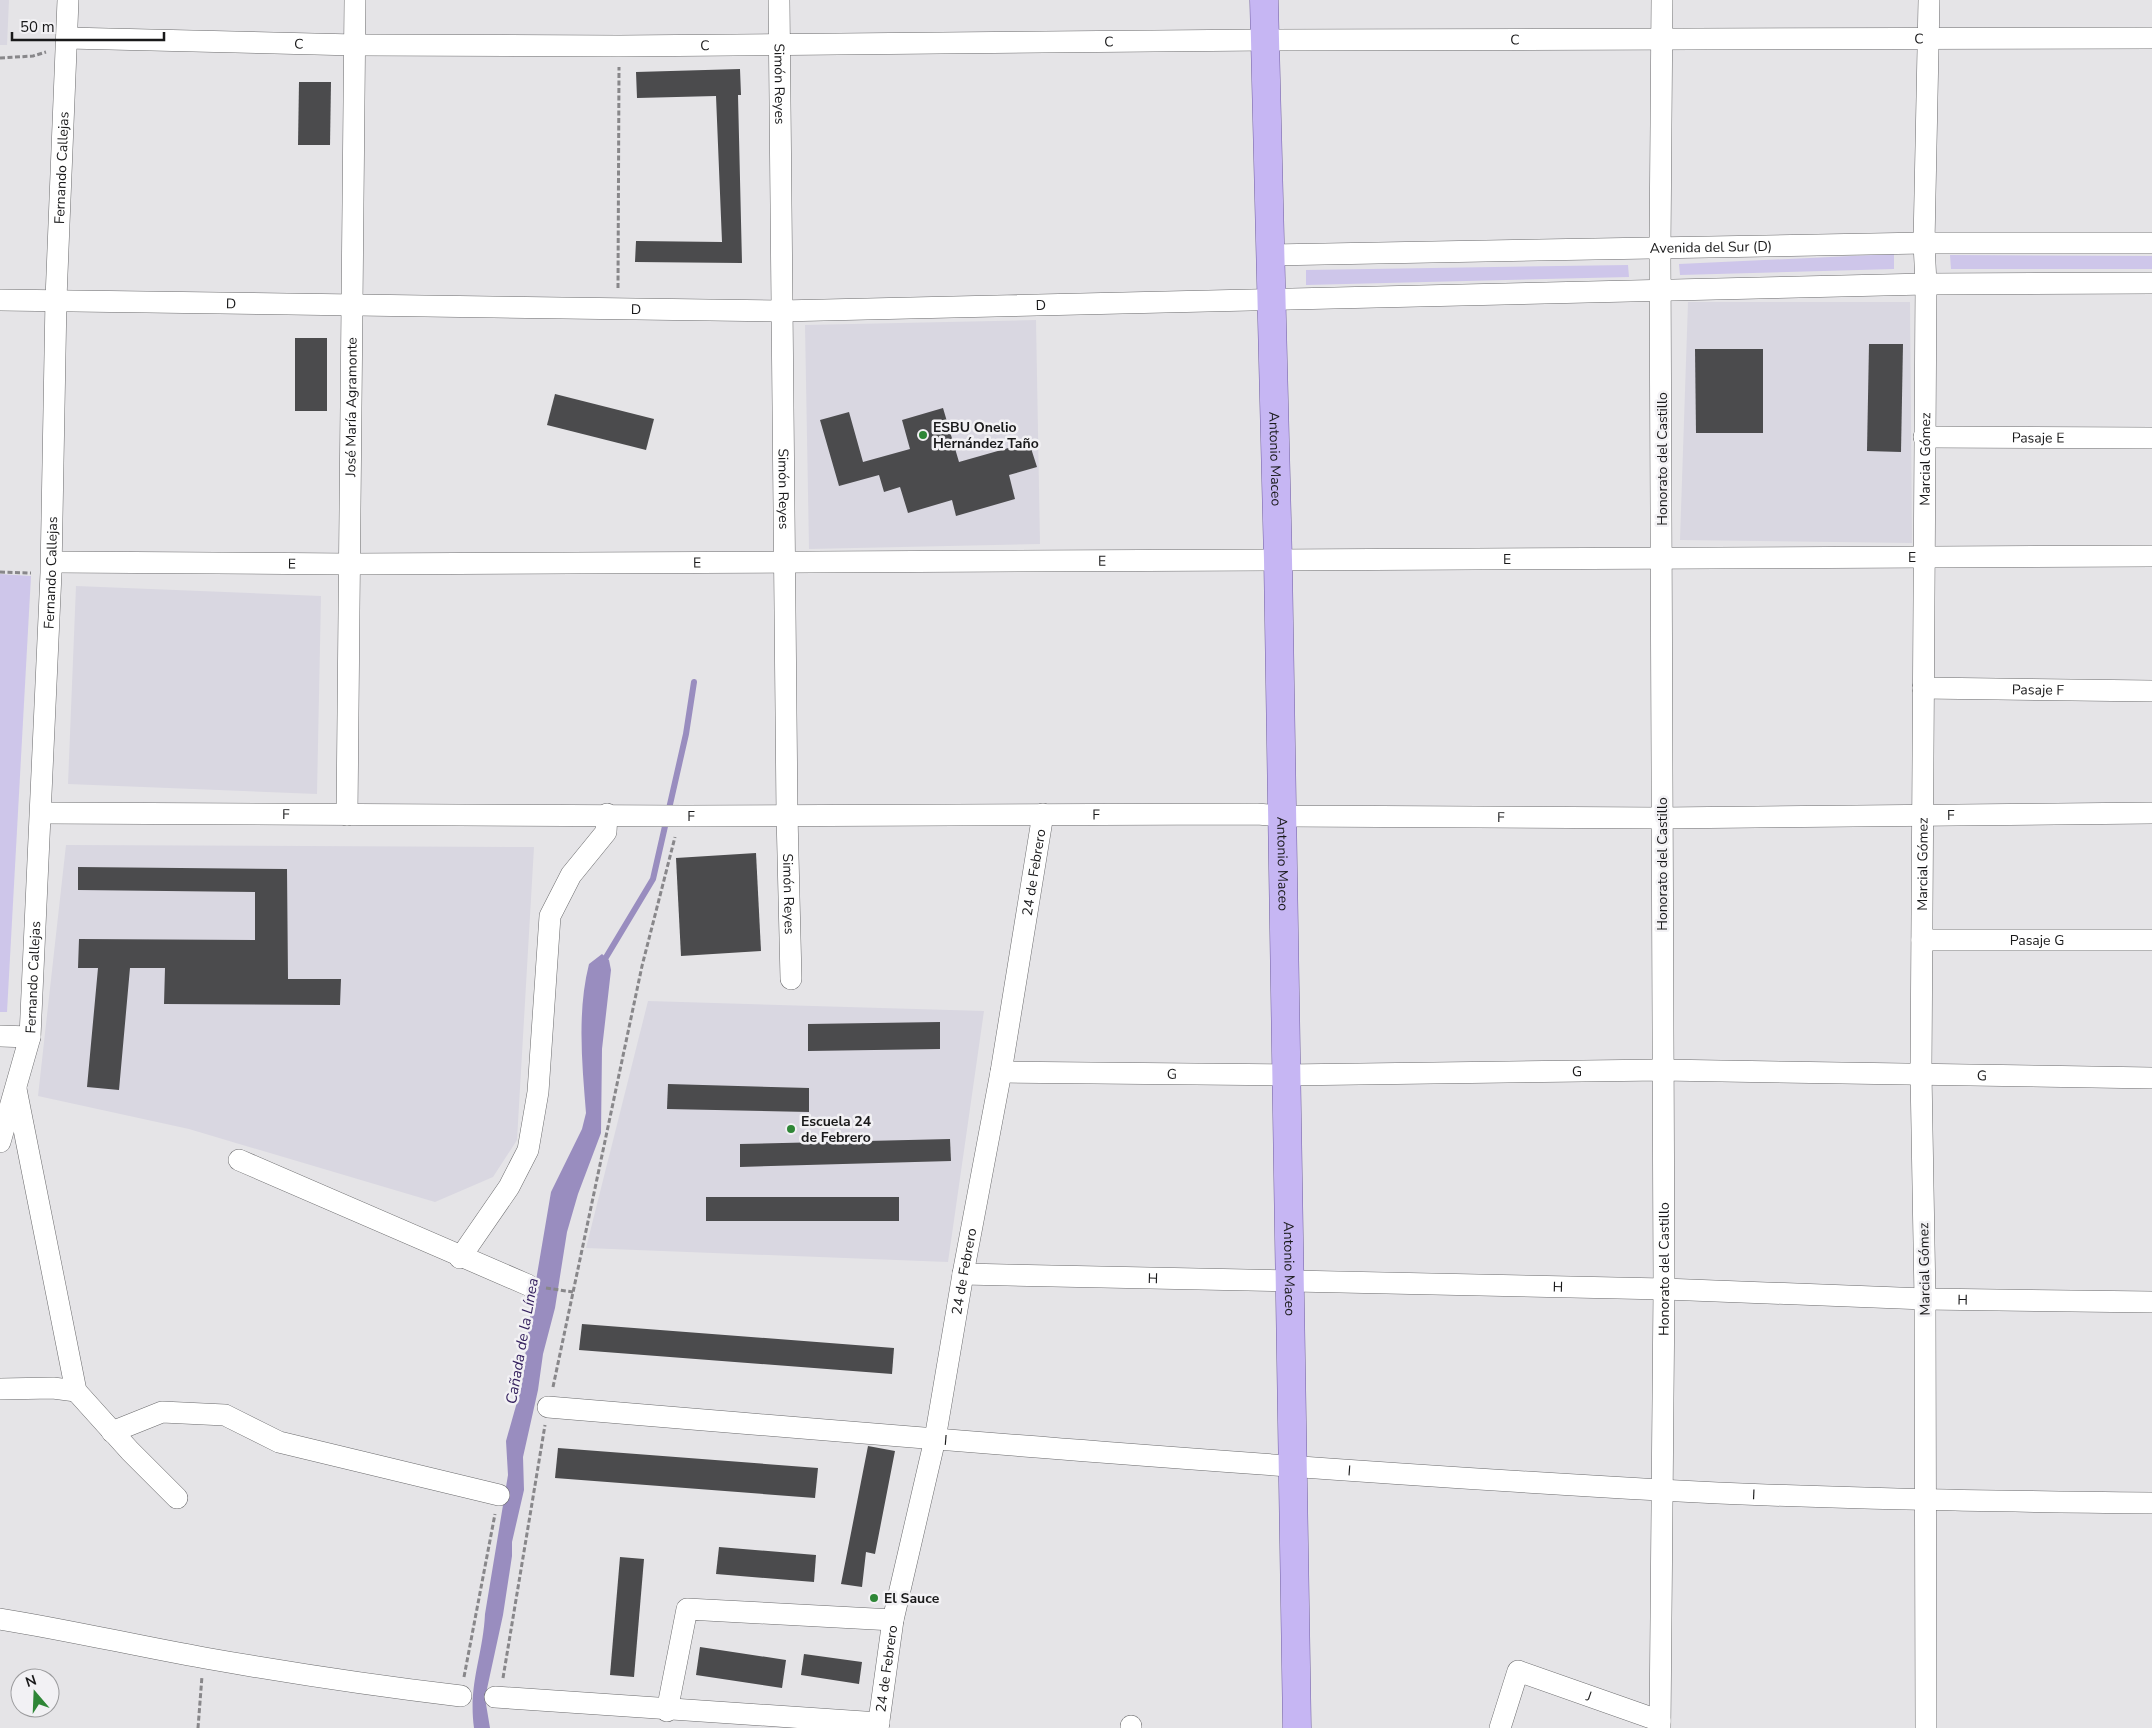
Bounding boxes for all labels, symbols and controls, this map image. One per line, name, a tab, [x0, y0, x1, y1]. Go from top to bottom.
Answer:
scale bar	[12, 10, 165, 42]
text: 50 m	[20, 17, 55, 37]
street label: C	[1510, 30, 1520, 49]
street label: C	[1914, 30, 1924, 49]
street label: C	[1104, 32, 1114, 51]
street label: C	[294, 35, 304, 54]
street label: C	[700, 36, 710, 55]
street label: Simón Reyes	[769, 43, 789, 125]
street label: Fernando Callejas	[50, 111, 74, 224]
street label: Avenida del Sur (D)	[1650, 237, 1772, 258]
street label: D	[226, 294, 236, 313]
street label: D	[1035, 296, 1046, 315]
street label: D	[631, 300, 641, 319]
street label: José María Agramonte	[341, 337, 362, 478]
street label: Honorato del Castillo	[1653, 392, 1672, 526]
street label: Antonio Maceo	[1264, 411, 1286, 507]
street label: Marcial Gómez	[1916, 412, 1935, 506]
place label: ESBU Onelio Hernández Taño	[933, 418, 1039, 453]
street label: Pasaje E	[2012, 428, 2064, 448]
marker: ESBU Onelio Hernández Taño	[917, 429, 929, 441]
street label: Simón Reyes	[773, 448, 793, 530]
street label: Fernando Callejas	[39, 516, 62, 629]
street label: E	[1908, 548, 1916, 567]
street label: E	[1503, 550, 1511, 569]
street label: E	[1098, 552, 1106, 571]
street label: E	[693, 553, 701, 572]
street label: E	[288, 555, 296, 574]
street label: Pasaje F	[2012, 680, 2065, 700]
street label: Honorato del Castillo	[1653, 797, 1672, 931]
street label: F	[282, 805, 290, 824]
street label: F	[1092, 806, 1100, 825]
street label: F	[1947, 806, 1955, 825]
street label: F	[687, 807, 695, 826]
street label: F	[1497, 808, 1505, 827]
street label: Antonio Maceo	[1272, 816, 1293, 911]
street label: Marcial Gómez	[1913, 817, 1933, 911]
street label: 24 de Febrero	[1018, 827, 1050, 917]
street label: Simón Reyes	[778, 853, 799, 935]
street label: Fernando Callejas	[21, 920, 45, 1034]
street label: Pasaje G	[2010, 931, 2064, 950]
street label: G	[1572, 1062, 1582, 1081]
street label: G	[1167, 1065, 1177, 1084]
street label: G	[1977, 1066, 1987, 1085]
place label: Escuela 24 de Febrero	[801, 1112, 872, 1147]
marker: Escuela 24 de Febrero	[785, 1123, 797, 1135]
street label: Honorato del Castillo	[1655, 1202, 1674, 1336]
street label: Antonio Maceo	[1279, 1221, 1299, 1316]
street label: Marcial Gómez	[1914, 1222, 1935, 1316]
street label: 24 de Febrero	[947, 1226, 981, 1316]
street label: H	[1147, 1269, 1158, 1288]
water label: Cañada de la Línea	[501, 1276, 543, 1406]
street label: H	[1552, 1278, 1563, 1297]
street label: H	[1957, 1290, 1968, 1310]
street label: I	[943, 1431, 948, 1450]
street label: I	[1347, 1461, 1352, 1480]
street label: I	[1752, 1485, 1756, 1504]
place label: El Sauce	[884, 1589, 940, 1608]
marker: El Sauce	[868, 1592, 880, 1604]
street label: 24 de Febrero	[871, 1624, 902, 1713]
north arrow	[10, 1668, 60, 1718]
text: N	[23, 1670, 39, 1692]
street label: J	[1583, 1686, 1594, 1706]

